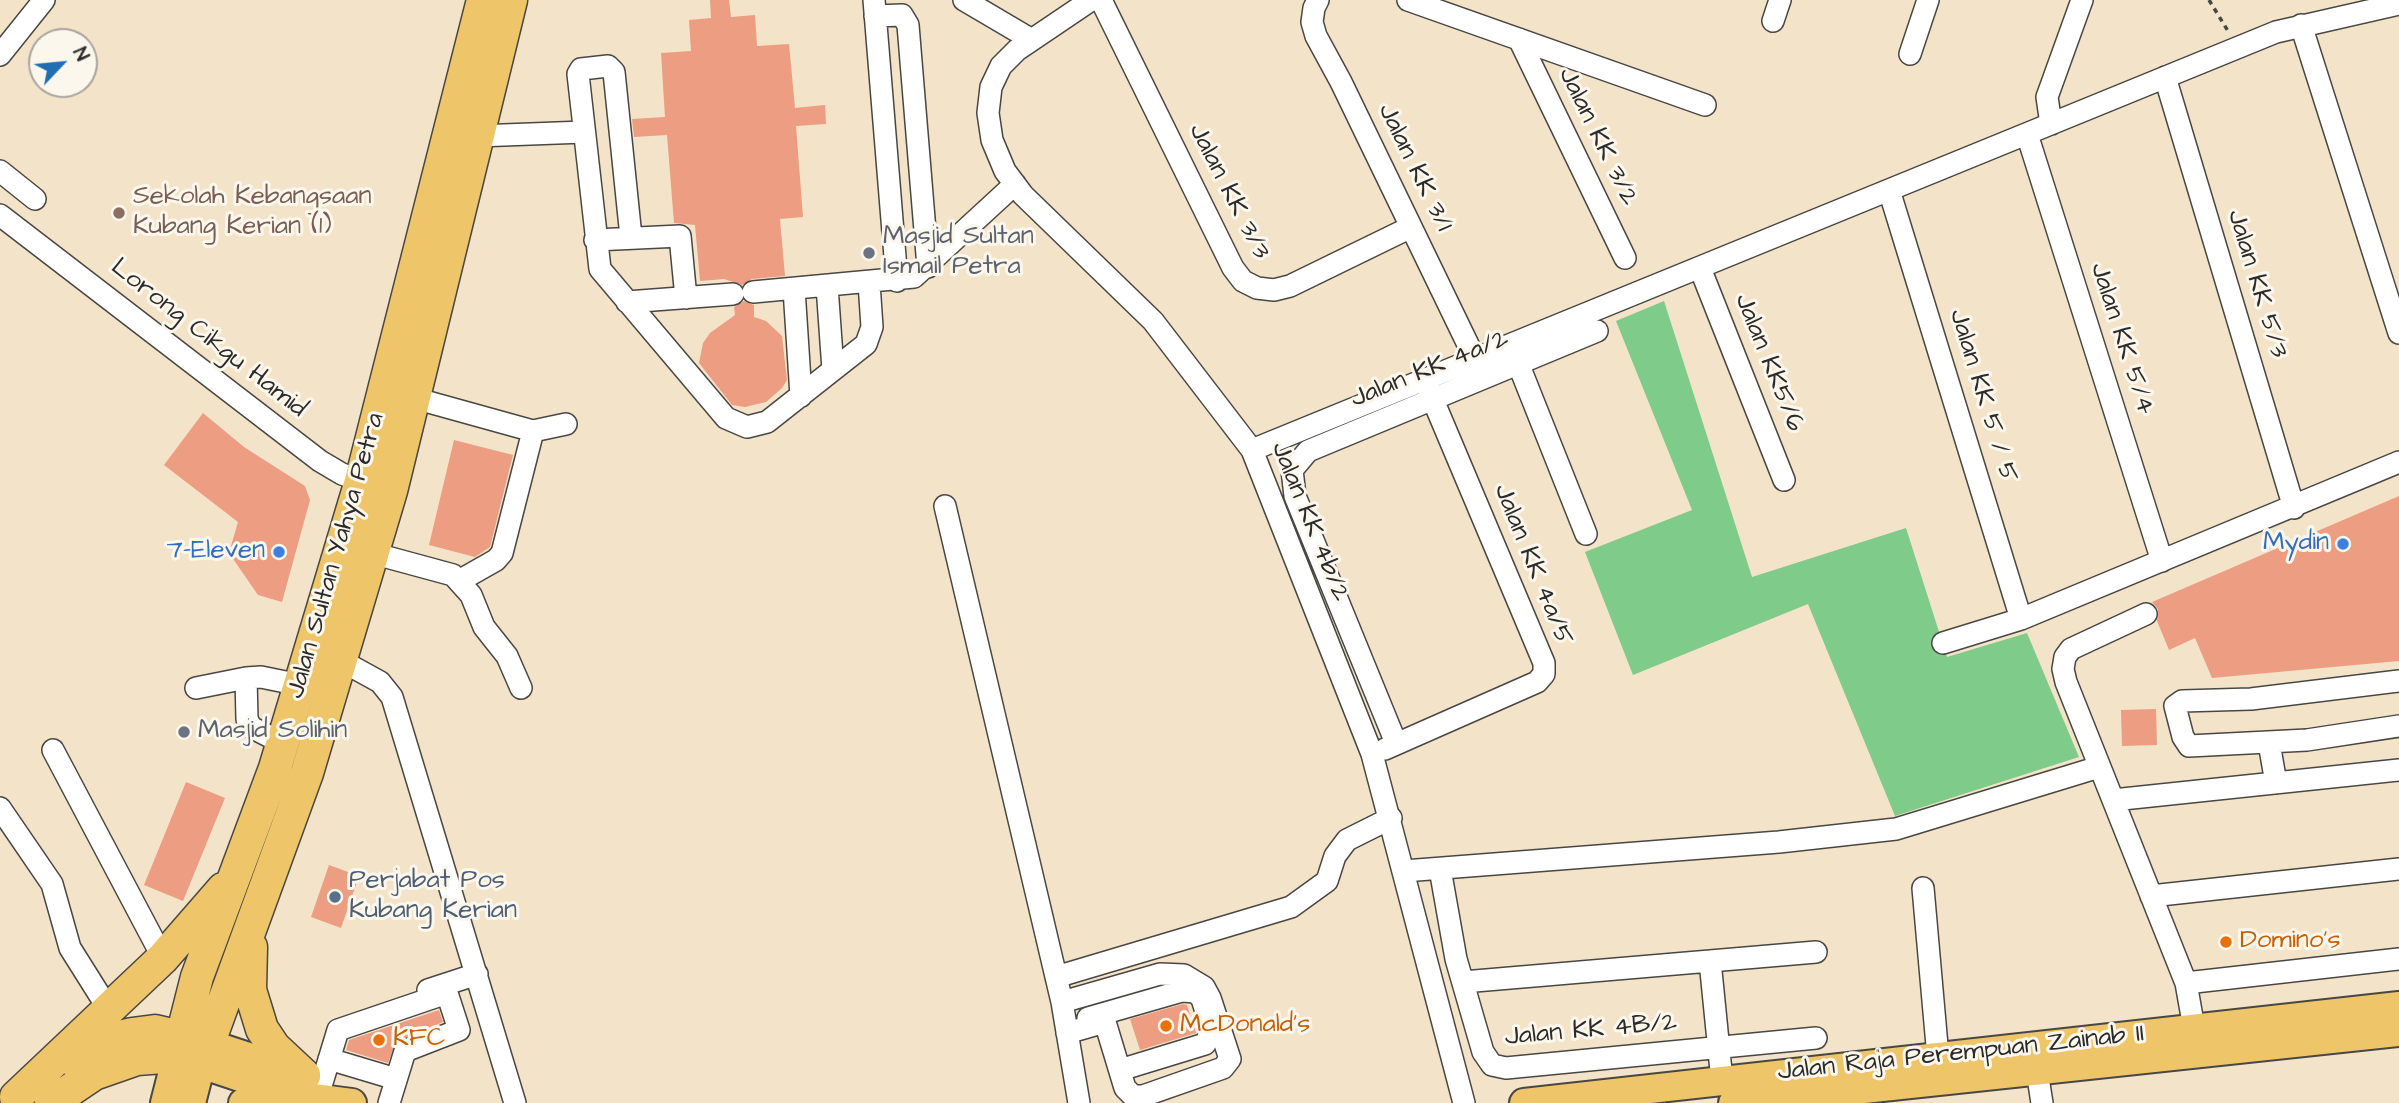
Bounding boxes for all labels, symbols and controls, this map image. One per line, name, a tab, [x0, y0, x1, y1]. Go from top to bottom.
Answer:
north arrow	[28, 28, 98, 98]
text: N	[66, 43, 95, 66]
street label: Jalan KK 3/2	[1550, 63, 1644, 211]
street label: Jalan KK 3/1	[1370, 99, 1458, 237]
street label: Jalan KK 3/3	[1181, 119, 1275, 265]
place label: Sekolah Kebangsaan Kubang Kerian (1)	[133, 182, 372, 244]
marker: Sekolah Kebangsaan Kubang Kerian (1)	[111, 205, 127, 221]
street label: Jalan KK 5/3	[2219, 206, 2293, 362]
place label: Masjid Sultan Ismail Petra	[883, 222, 1034, 284]
marker: Masjid Sultan Ismail Petra	[861, 245, 877, 261]
street label: Lorong Cikgu Hamid	[104, 253, 312, 425]
street label: Jalan KK 5/4	[2082, 259, 2160, 419]
street label: Jalan KK5/6	[1726, 290, 1810, 436]
street label: Jalan KK 5 / 5	[1941, 306, 2023, 486]
street label: Jalan KK 4a/2	[1347, 324, 1513, 416]
street label: Jalan Sultan Yahya Petra	[281, 410, 393, 702]
street label: Jalan KK 4b/2	[1263, 438, 1355, 606]
street label: Jalan KK 4a/5	[1486, 480, 1578, 650]
place label: Mydin	[2263, 528, 2329, 560]
place label: 7-Eleven	[167, 536, 265, 568]
marker: Mydin	[2335, 536, 2351, 552]
marker: 7-Eleven	[271, 544, 287, 560]
place label: Masjid Solihin	[198, 716, 347, 748]
marker: Masjid Solihin	[176, 724, 192, 740]
place label: Perjabat Pos Kubang Kerian	[349, 866, 517, 928]
marker: Perjabat Pos Kubang Kerian	[327, 889, 343, 905]
place label: Domino's	[2240, 926, 2341, 958]
marker: Domino's	[2218, 934, 2234, 950]
street label: Jalan KK 4B/2	[1504, 1008, 1678, 1054]
place label: McDonald's	[1180, 1010, 1310, 1042]
marker: McDonald's	[1158, 1018, 1174, 1034]
street label: Jalan Raja Perempuan Zainab II	[1776, 1019, 2146, 1089]
place label: KFC	[393, 1024, 445, 1056]
marker: KFC	[371, 1032, 387, 1048]

